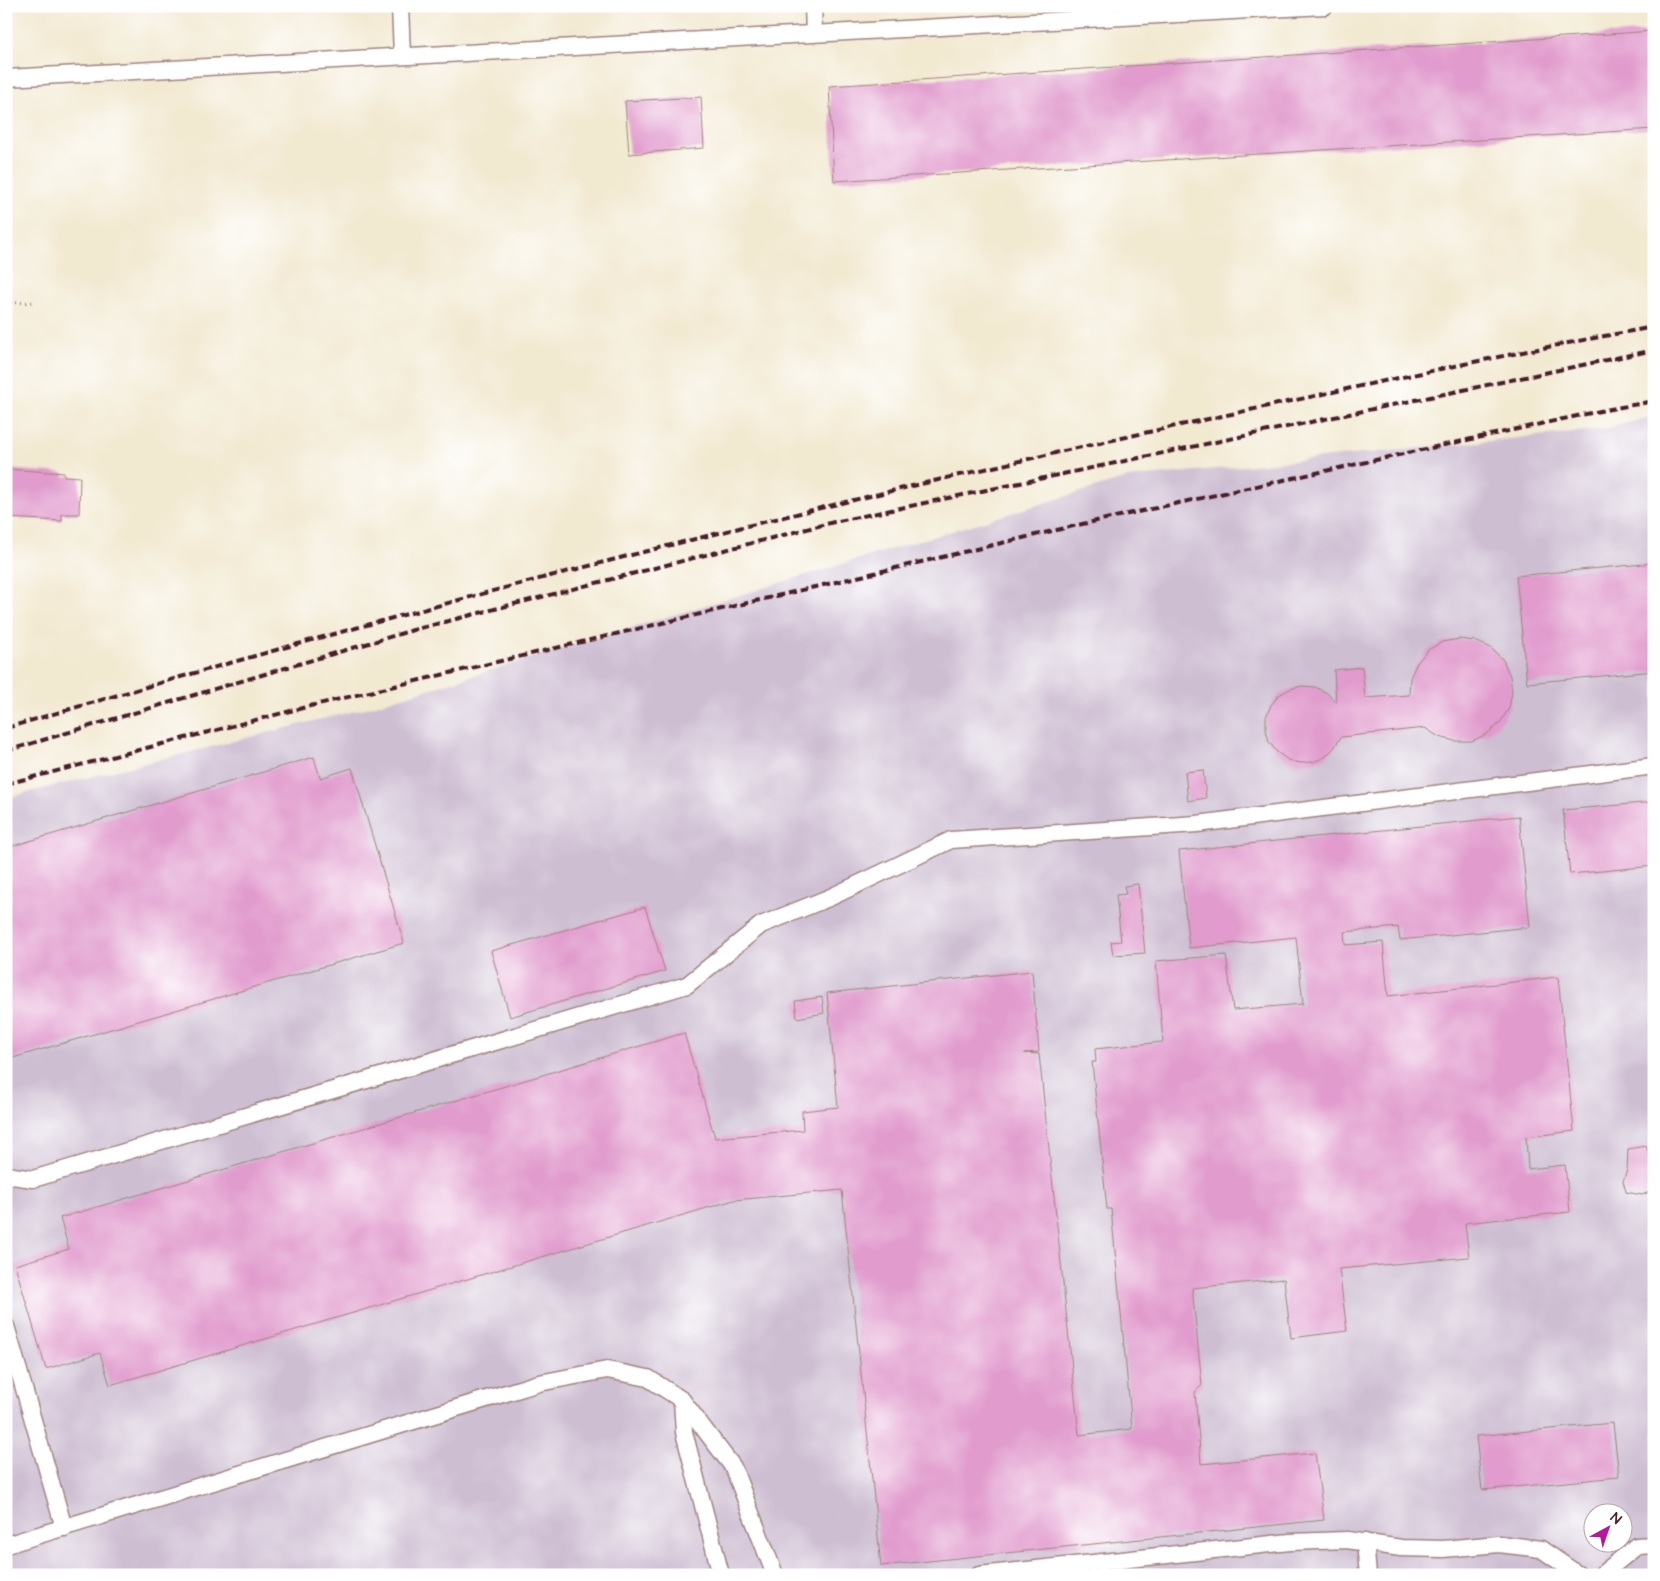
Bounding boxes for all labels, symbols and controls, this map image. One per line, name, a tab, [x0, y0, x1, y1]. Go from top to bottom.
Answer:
north arrow	[1582, 1504, 1632, 1554]
text: N	[1606, 1508, 1626, 1529]

